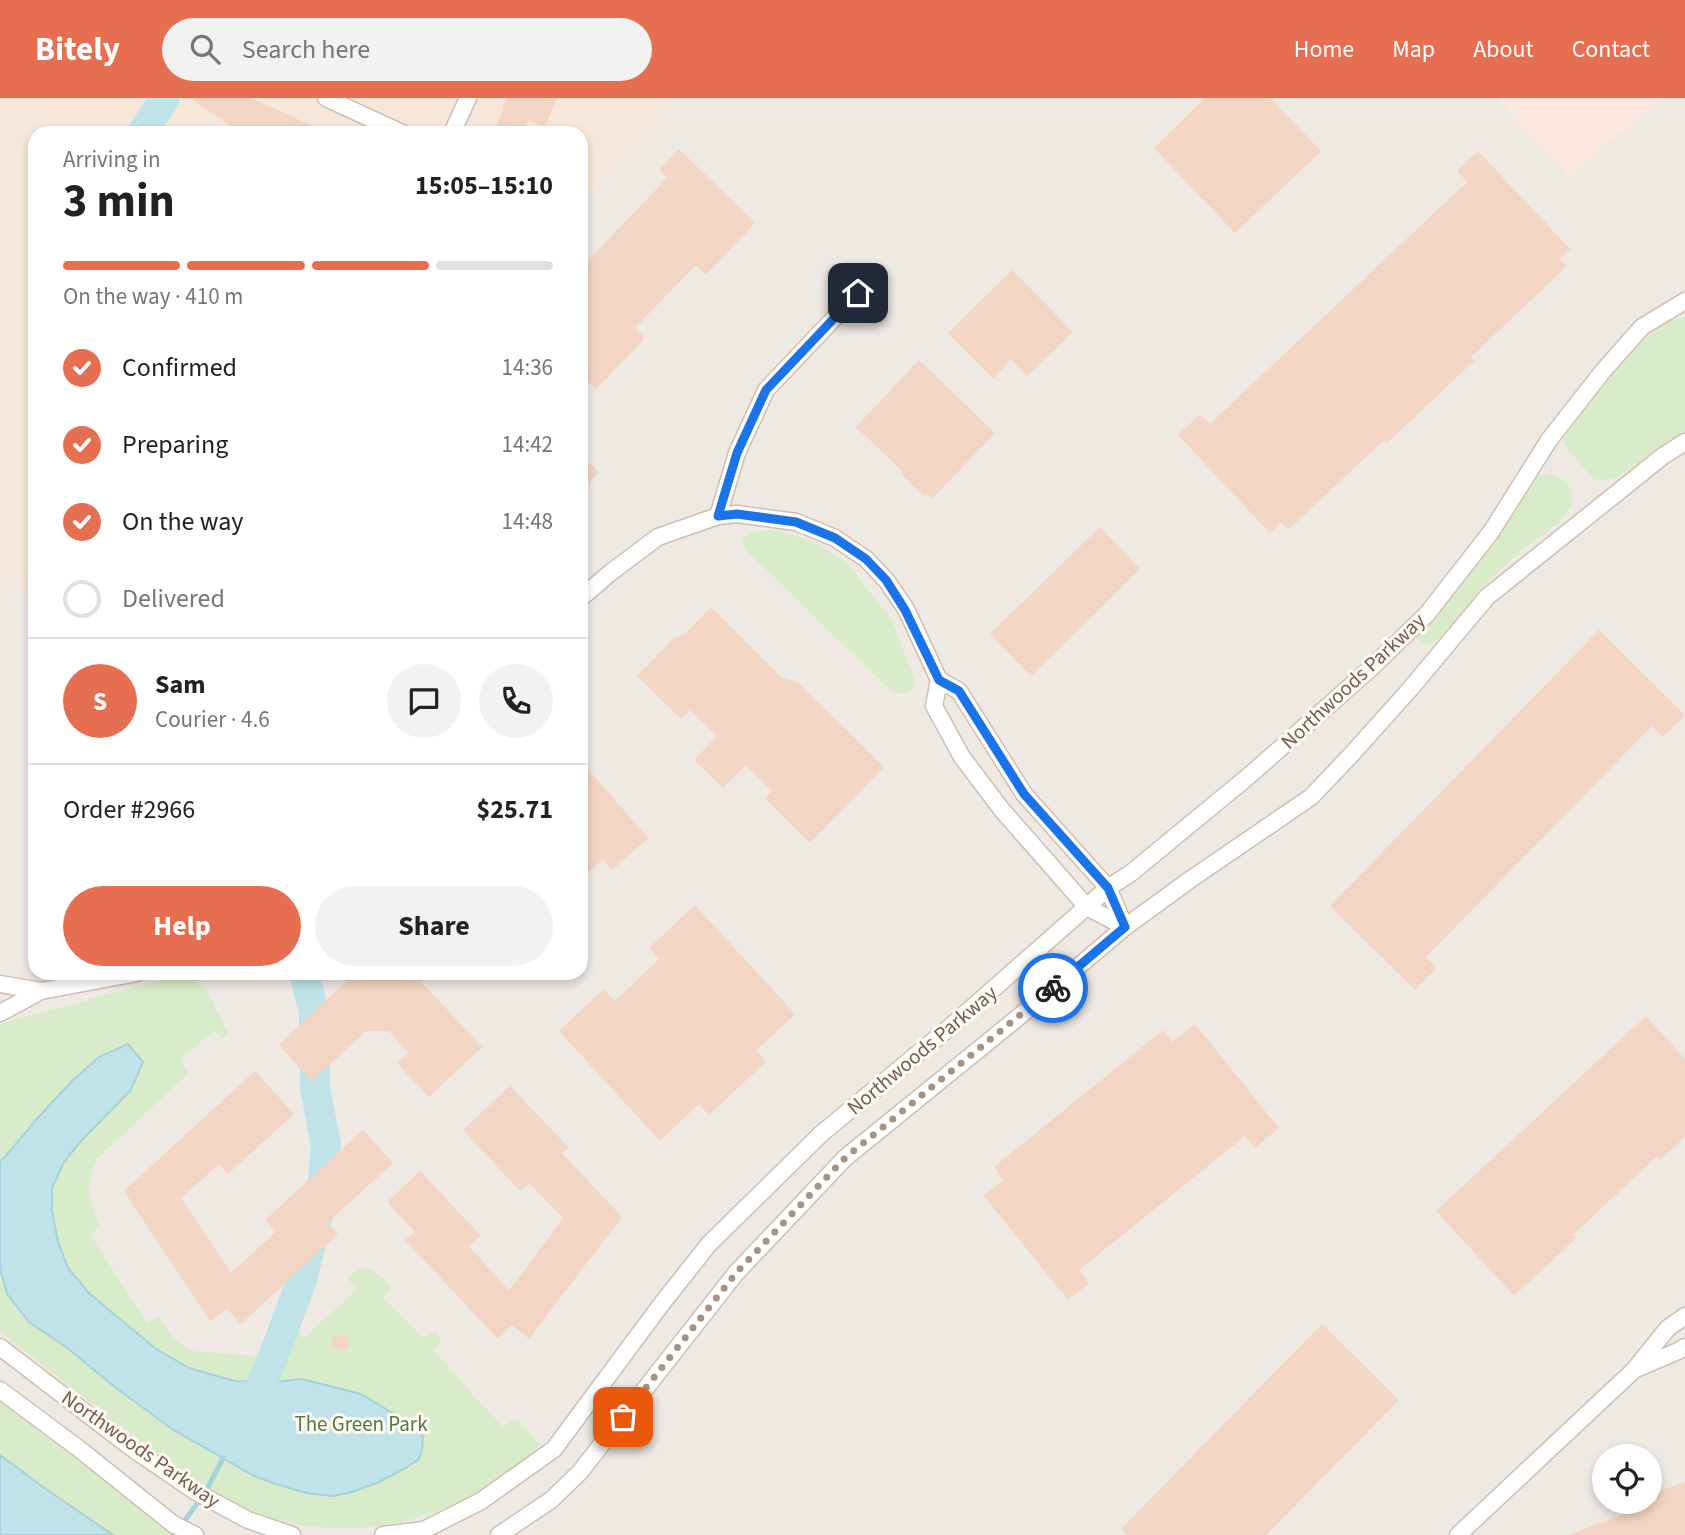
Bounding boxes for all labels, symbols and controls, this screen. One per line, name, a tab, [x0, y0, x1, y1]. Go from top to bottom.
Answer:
search box	[162, 18, 652, 81]
text: Bitely	[35, 26, 120, 73]
icon: search	[186, 30, 224, 68]
text: Search here	[242, 31, 370, 68]
text: Home	[1294, 32, 1354, 67]
text: Map	[1392, 32, 1435, 67]
text: About	[1473, 32, 1534, 67]
text: Contact	[1572, 32, 1650, 67]
text: Arriving in	[63, 143, 161, 176]
text: 15:05–15:10	[415, 167, 553, 204]
text: 3 min	[63, 169, 175, 234]
pin	[828, 263, 888, 323]
icon: home	[839, 274, 877, 312]
text: On the way · 410 m	[63, 280, 243, 313]
icon: check	[63, 349, 101, 387]
text: Confirmed	[122, 349, 237, 386]
text: 14:36	[502, 351, 553, 384]
icon: check	[63, 426, 101, 464]
text: Preparing	[122, 426, 228, 463]
text: 14:42	[502, 428, 553, 461]
icon: check	[63, 503, 101, 541]
text: On the way	[122, 503, 243, 540]
text: 14:48	[502, 505, 553, 538]
text: Delivered	[122, 580, 225, 617]
street label: Northwoods Parkway	[1274, 606, 1432, 756]
button: chat	[387, 664, 461, 738]
button: phone	[479, 664, 553, 738]
text: Sam	[155, 666, 205, 703]
text: S	[93, 683, 107, 720]
text: Courier · 4.6	[155, 703, 270, 736]
text: Order #2966	[63, 791, 195, 828]
text: $25.71	[477, 791, 553, 828]
button: Help	[63, 886, 301, 966]
button: Share	[315, 886, 553, 966]
courier	[1018, 953, 1088, 1023]
icon: bike	[1034, 969, 1072, 1007]
street label: Northwoods Parkway	[840, 978, 1004, 1122]
street label: Northwoods Parkway	[55, 1383, 227, 1515]
pin	[593, 1387, 653, 1447]
icon: bag	[604, 1398, 642, 1436]
park label: The Green Park	[294, 1409, 428, 1439]
map controls	[1592, 1444, 1662, 1514]
button: locate	[1592, 1444, 1662, 1514]

